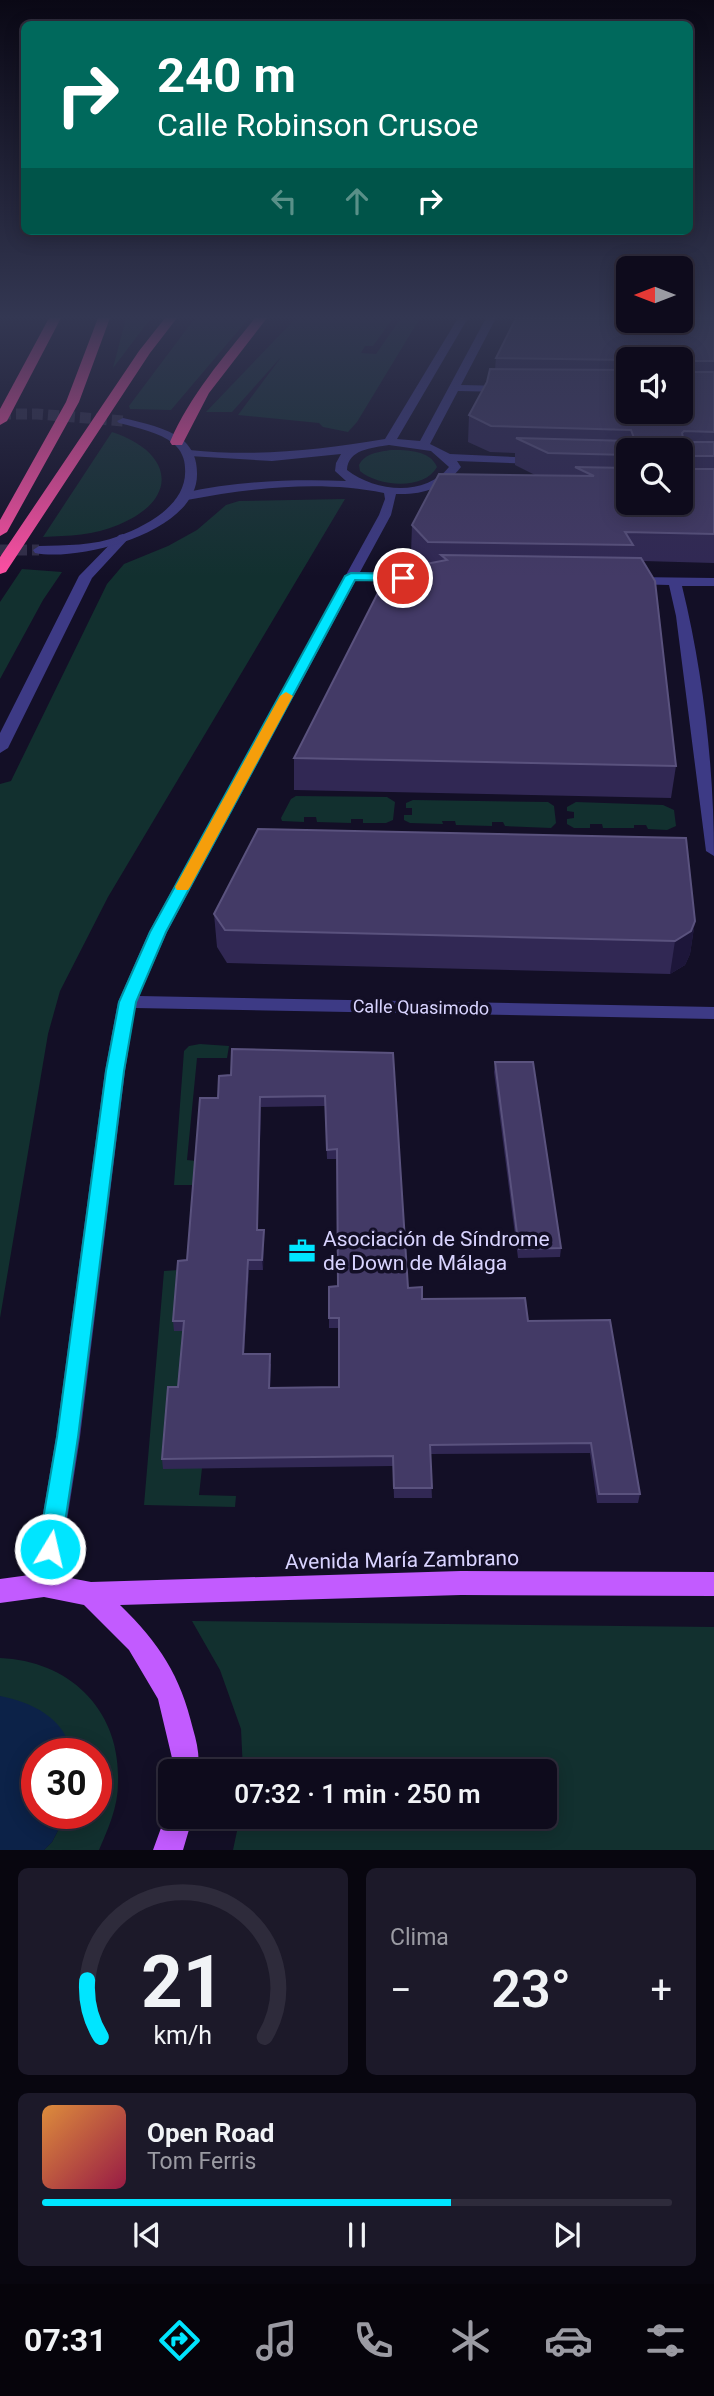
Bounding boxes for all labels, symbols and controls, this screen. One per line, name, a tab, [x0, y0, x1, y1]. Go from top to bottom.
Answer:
text: 240 m	[157, 47, 296, 104]
icon: right	[42, 49, 133, 140]
text: Calle Robinson Crusoe	[157, 106, 479, 144]
icon: left	[265, 182, 303, 220]
icon: ahead	[338, 182, 376, 220]
icon: right	[411, 182, 449, 220]
north arrow	[616, 256, 693, 332]
map controls	[616, 256, 693, 515]
button: sound	[616, 347, 693, 424]
button: search	[616, 438, 693, 515]
pin	[373, 548, 433, 608]
icon: arrive	[384, 559, 422, 597]
street label: Calle Quasimodo	[353, 995, 489, 1019]
place label: Asociación de Síndrome de Down de Málaga	[323, 1227, 550, 1275]
office icon: Asociación de Síndrome de Down de Málaga	[287, 1236, 317, 1266]
position arrow	[13, 1512, 87, 1586]
street label: Avenida María Zambrano	[285, 1546, 519, 1574]
speed limit sign: 30	[21, 1738, 112, 1829]
text: 07:32 · 1 min · 250 m	[234, 1779, 481, 1809]
text: Clima	[390, 1924, 449, 1951]
text: 21	[141, 1940, 225, 2026]
text: 23°	[491, 1959, 571, 2020]
text: −	[390, 1968, 412, 2012]
text: +	[650, 1968, 672, 2012]
text: km/h	[154, 2021, 212, 2050]
text: Open Road	[147, 2118, 275, 2148]
text: Tom Ferris	[147, 2148, 256, 2175]
icon: previous	[128, 2216, 166, 2254]
icon: pause	[338, 2216, 376, 2254]
icon: next	[548, 2216, 586, 2254]
icon: directions	[155, 2316, 204, 2365]
icon: music	[252, 2316, 301, 2365]
icon: phone	[349, 2316, 398, 2365]
icon: climate	[446, 2316, 495, 2365]
icon: car	[544, 2316, 593, 2365]
icon: filters	[641, 2316, 690, 2365]
text: 07:31	[24, 2321, 107, 2359]

